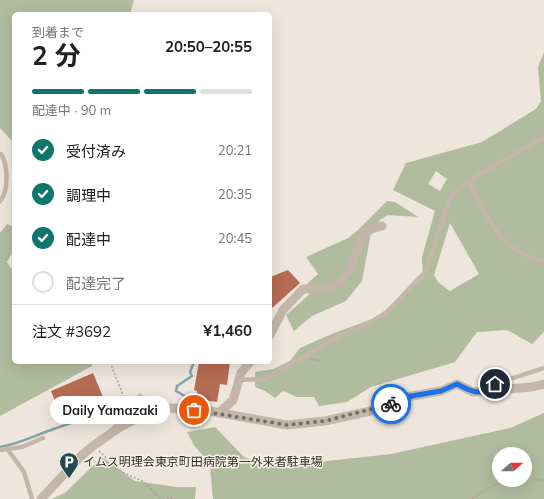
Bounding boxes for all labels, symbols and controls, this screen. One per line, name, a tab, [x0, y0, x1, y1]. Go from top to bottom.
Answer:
text: 到着まで	[32, 24, 84, 40]
text: 20:50–20:55	[165, 37, 252, 56]
text: 2 分	[32, 39, 81, 72]
text: 配達中 · 90 m	[32, 102, 111, 118]
icon: check	[32, 139, 54, 161]
text: 受付済み	[66, 142, 126, 161]
text: 20:21	[218, 142, 252, 158]
icon: check	[32, 183, 54, 205]
text: 調理中	[66, 186, 111, 205]
text: 20:35	[218, 186, 252, 202]
icon: check	[32, 227, 54, 249]
text: 配達中	[66, 230, 111, 249]
text: 20:45	[218, 230, 252, 246]
text: 配達完了	[66, 274, 126, 293]
text: ¥1,460	[203, 321, 252, 340]
text: 注文 #3692	[32, 322, 111, 341]
pin	[478, 367, 512, 401]
icon: home	[484, 373, 506, 395]
courier	[371, 384, 411, 424]
pin	[177, 393, 211, 427]
icon: bike	[380, 393, 402, 415]
callout: Daily Yamazaki	[50, 396, 170, 424]
icon: bag	[183, 399, 205, 421]
text: Daily Yamazaki	[62, 402, 158, 418]
north arrow	[492, 447, 532, 487]
map controls	[492, 447, 532, 487]
parking icon: イムス明理会東京町田病院第一外来者駐車場	[58, 451, 80, 479]
place label: イムス明理会東京町田病院第一外来者駐車場	[83, 454, 323, 469]

